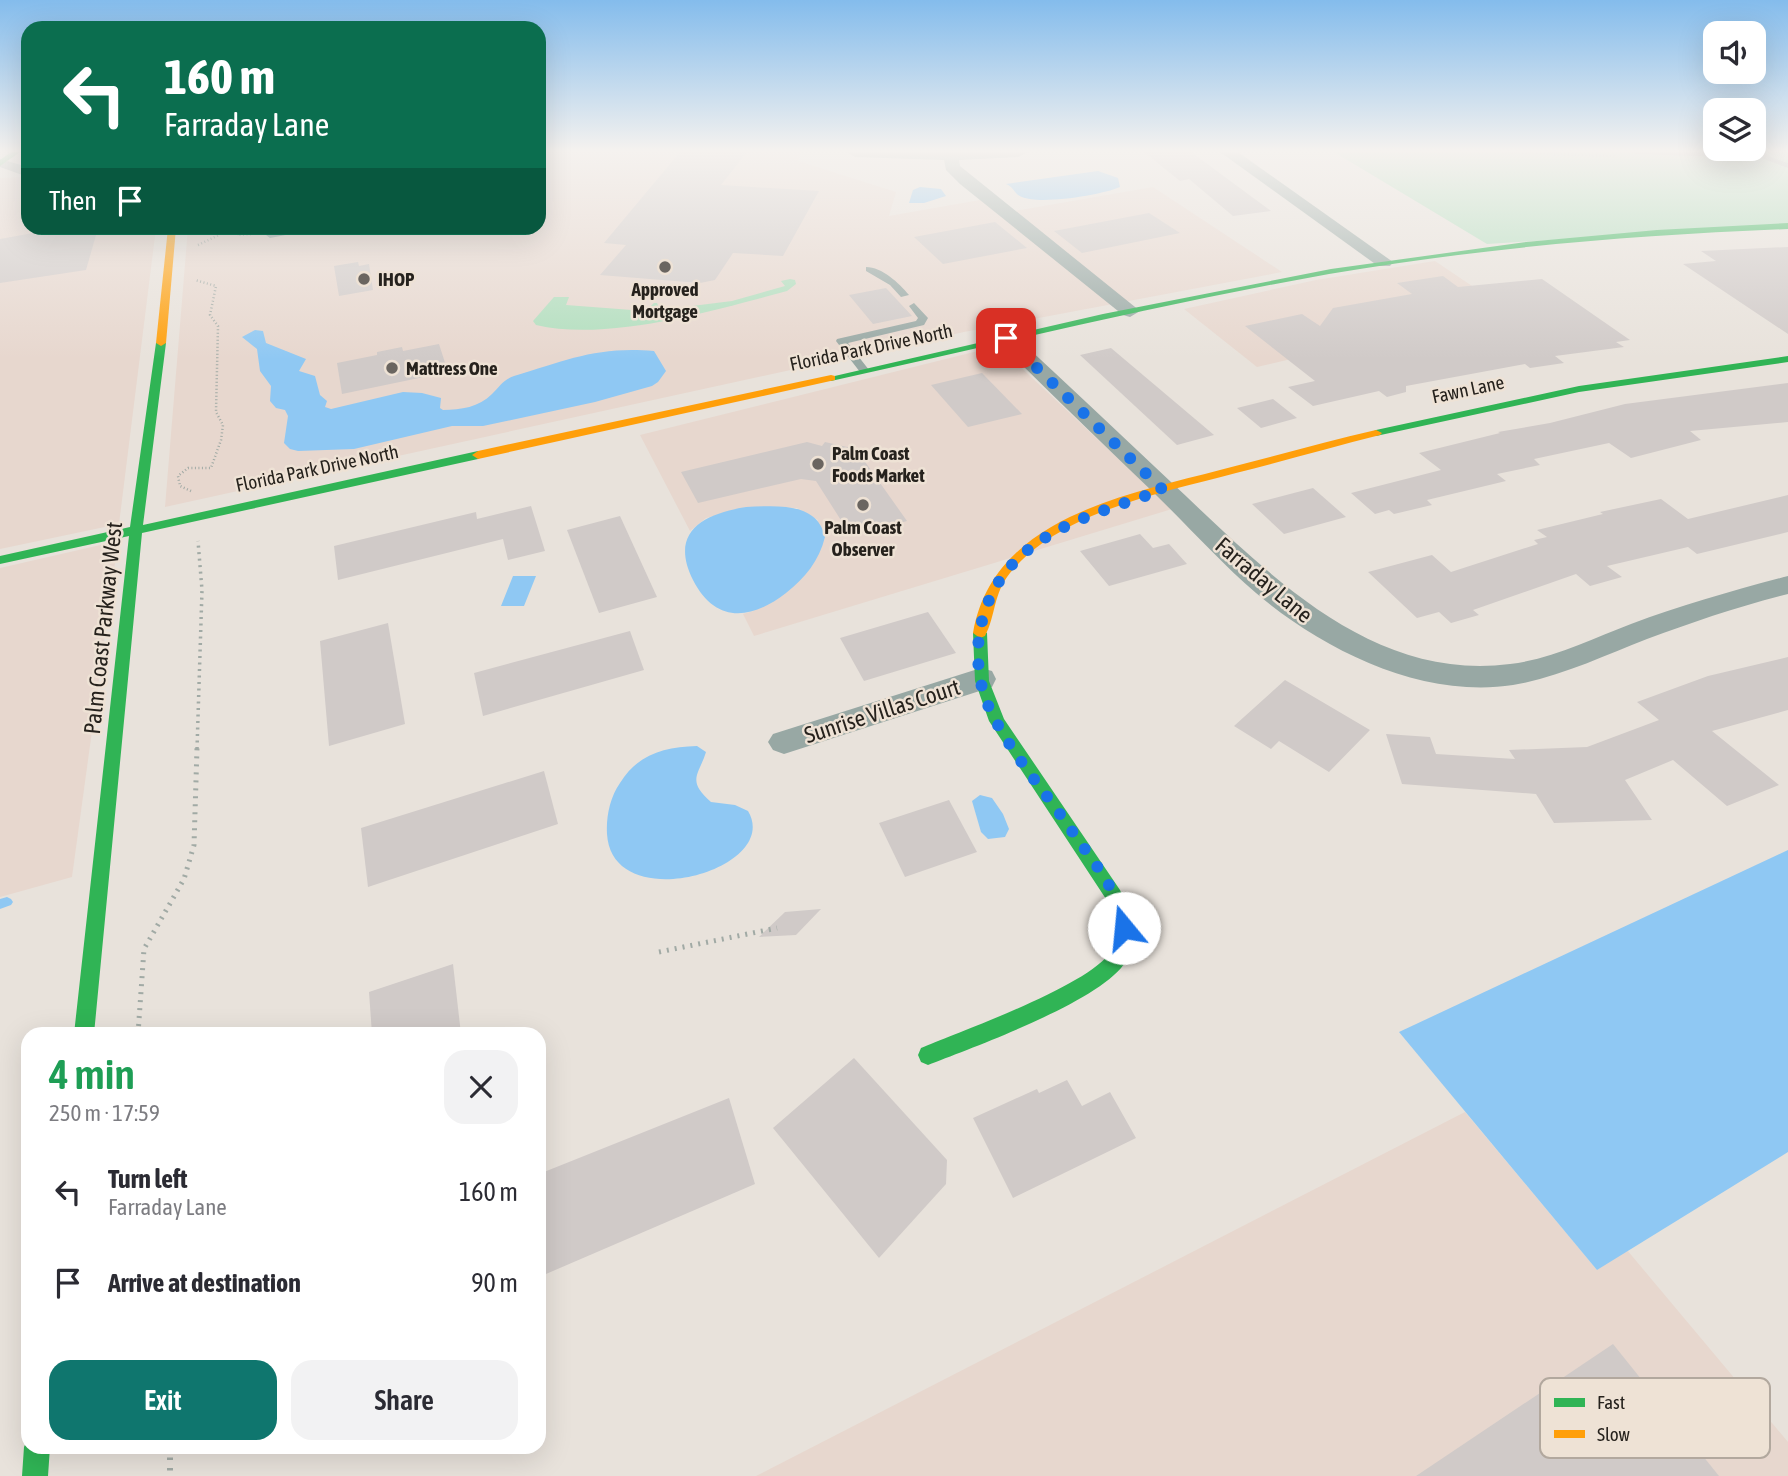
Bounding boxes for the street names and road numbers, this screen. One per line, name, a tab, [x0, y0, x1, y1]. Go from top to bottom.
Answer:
street label: Florida Park Drive North	[788, 319, 954, 375]
street label: Fawn Lane	[1430, 371, 1506, 407]
street label: Florida Park Drive North	[234, 440, 400, 496]
street label: Palm Coast Parkway West	[79, 520, 127, 736]
street label: Farraday Lane	[1210, 532, 1318, 628]
street label: Sunrise Villas Court	[801, 674, 963, 748]

